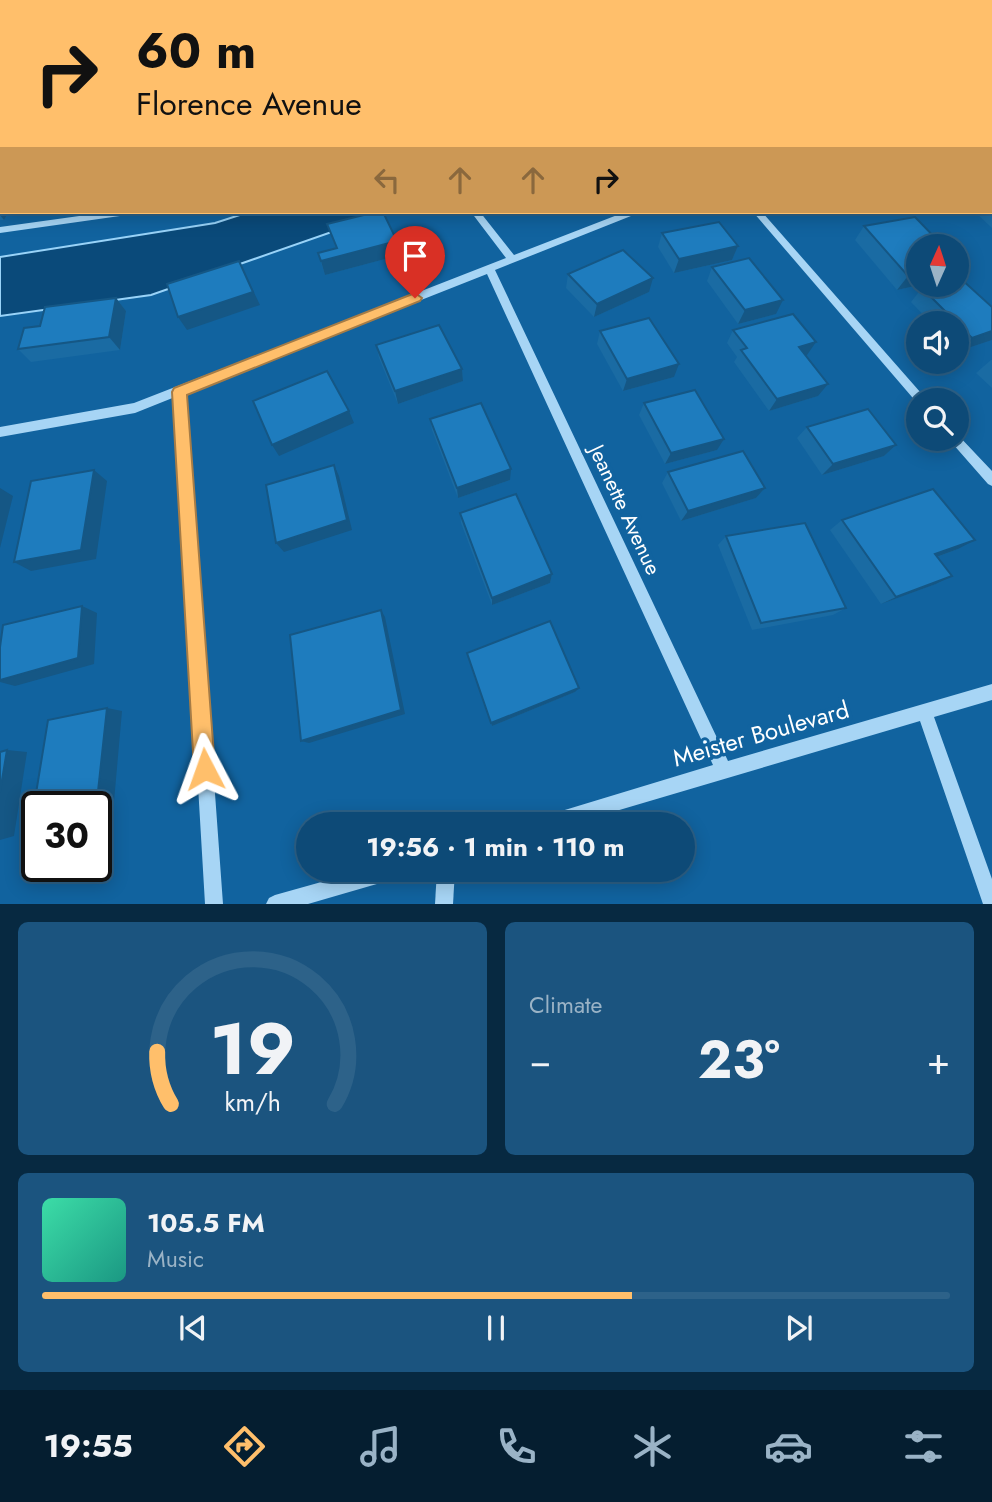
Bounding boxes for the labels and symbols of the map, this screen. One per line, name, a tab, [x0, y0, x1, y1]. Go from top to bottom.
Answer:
pin	[385, 226, 445, 298]
north arrow	[906, 234, 970, 298]
street label: Jeanette Avenue	[580, 437, 668, 580]
street label: Meister Boulevard	[669, 692, 853, 775]
position arrow	[168, 732, 242, 806]
speed limit sign: 30	[21, 791, 112, 882]

